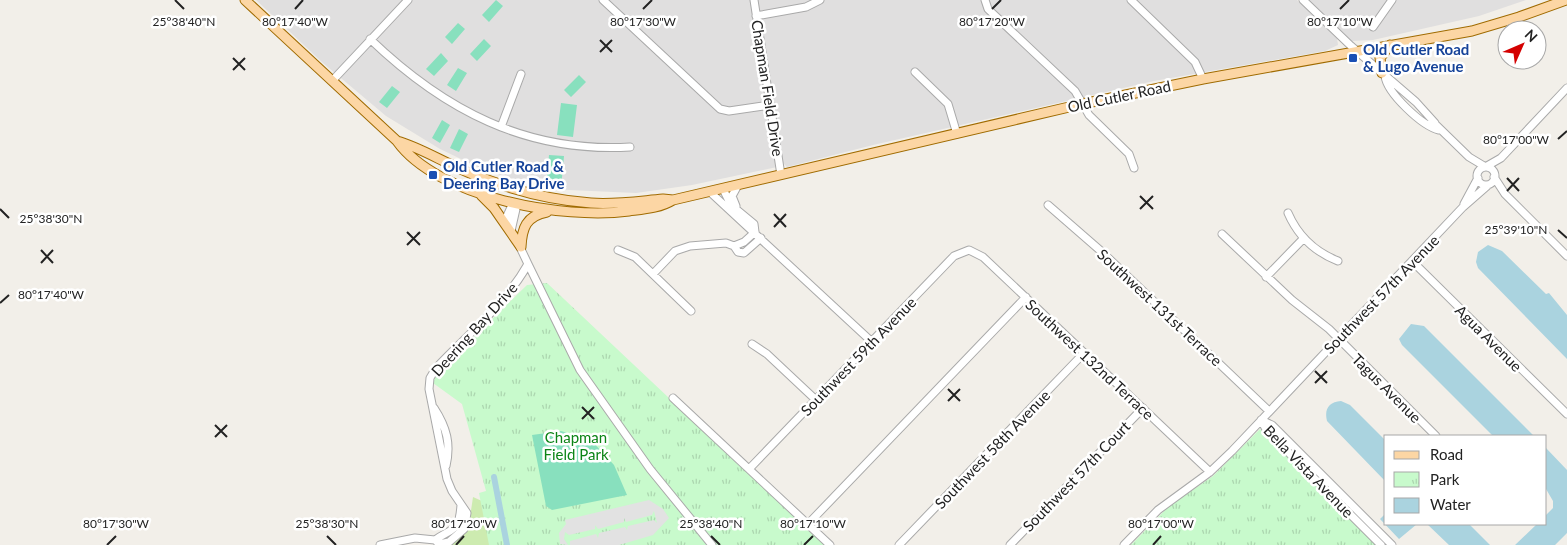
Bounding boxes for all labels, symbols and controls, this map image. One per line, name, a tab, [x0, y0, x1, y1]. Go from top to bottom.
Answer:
text: 25°38'40"N	[153, 14, 215, 29]
text: 80°17'40"W	[262, 14, 329, 29]
text: 80°17'30"W	[610, 14, 677, 29]
text: 80°17'20"W	[959, 14, 1026, 29]
text: 80°17'10"W	[1307, 14, 1374, 29]
street label: Chapman Field Drive	[748, 19, 788, 158]
north arrow	[1497, 20, 1547, 70]
text: N	[1522, 26, 1541, 45]
place label: Old Cutler Road & Lugo Avenue	[1363, 40, 1469, 75]
marker: Old Cutler Road & Lugo Avenue	[1347, 52, 1359, 64]
street label: Old Cutler Road	[1066, 76, 1172, 116]
text: 80°17'00"W	[1483, 132, 1550, 147]
place label: Old Cutler Road & Deering Bay Drive	[443, 157, 564, 192]
marker: Old Cutler Road & Deering Bay Drive	[427, 169, 439, 181]
text: 25°38'30"N	[20, 211, 82, 226]
text: 25°39'10"N	[1485, 222, 1547, 237]
street label: Southwest 57th Avenue	[1320, 231, 1442, 357]
street label: Southwest 131st Terrace	[1094, 245, 1226, 369]
street label: Deering Bay Drive	[427, 278, 521, 380]
text: 80°17'40"W	[18, 287, 85, 302]
street label: Southwest 59th Avenue	[797, 293, 919, 419]
street label: Southwest 132nd Terrace	[1022, 295, 1158, 423]
street label: Agua Avenue	[1452, 301, 1526, 375]
street label: Tagus Avenue	[1349, 350, 1425, 426]
street label: Southwest 58th Avenue	[931, 386, 1053, 512]
street label: Southwest 57th Court	[1019, 417, 1134, 535]
street label: Bella Vista Avenue	[1260, 421, 1358, 521]
park label: Chapman Field Park	[543, 428, 609, 463]
legend	[1384, 435, 1547, 525]
text: Road	[1430, 445, 1463, 463]
text: Park	[1430, 470, 1460, 488]
text: Water	[1430, 495, 1471, 513]
text: 80°17'30"W	[83, 516, 150, 531]
text: 25°38'30"N	[296, 516, 358, 531]
text: 80°17'20"W	[431, 516, 498, 531]
text: 25°38'40"N	[680, 516, 742, 531]
text: 80°17'10"W	[780, 516, 847, 531]
text: 80°17'00"W	[1128, 516, 1195, 531]

